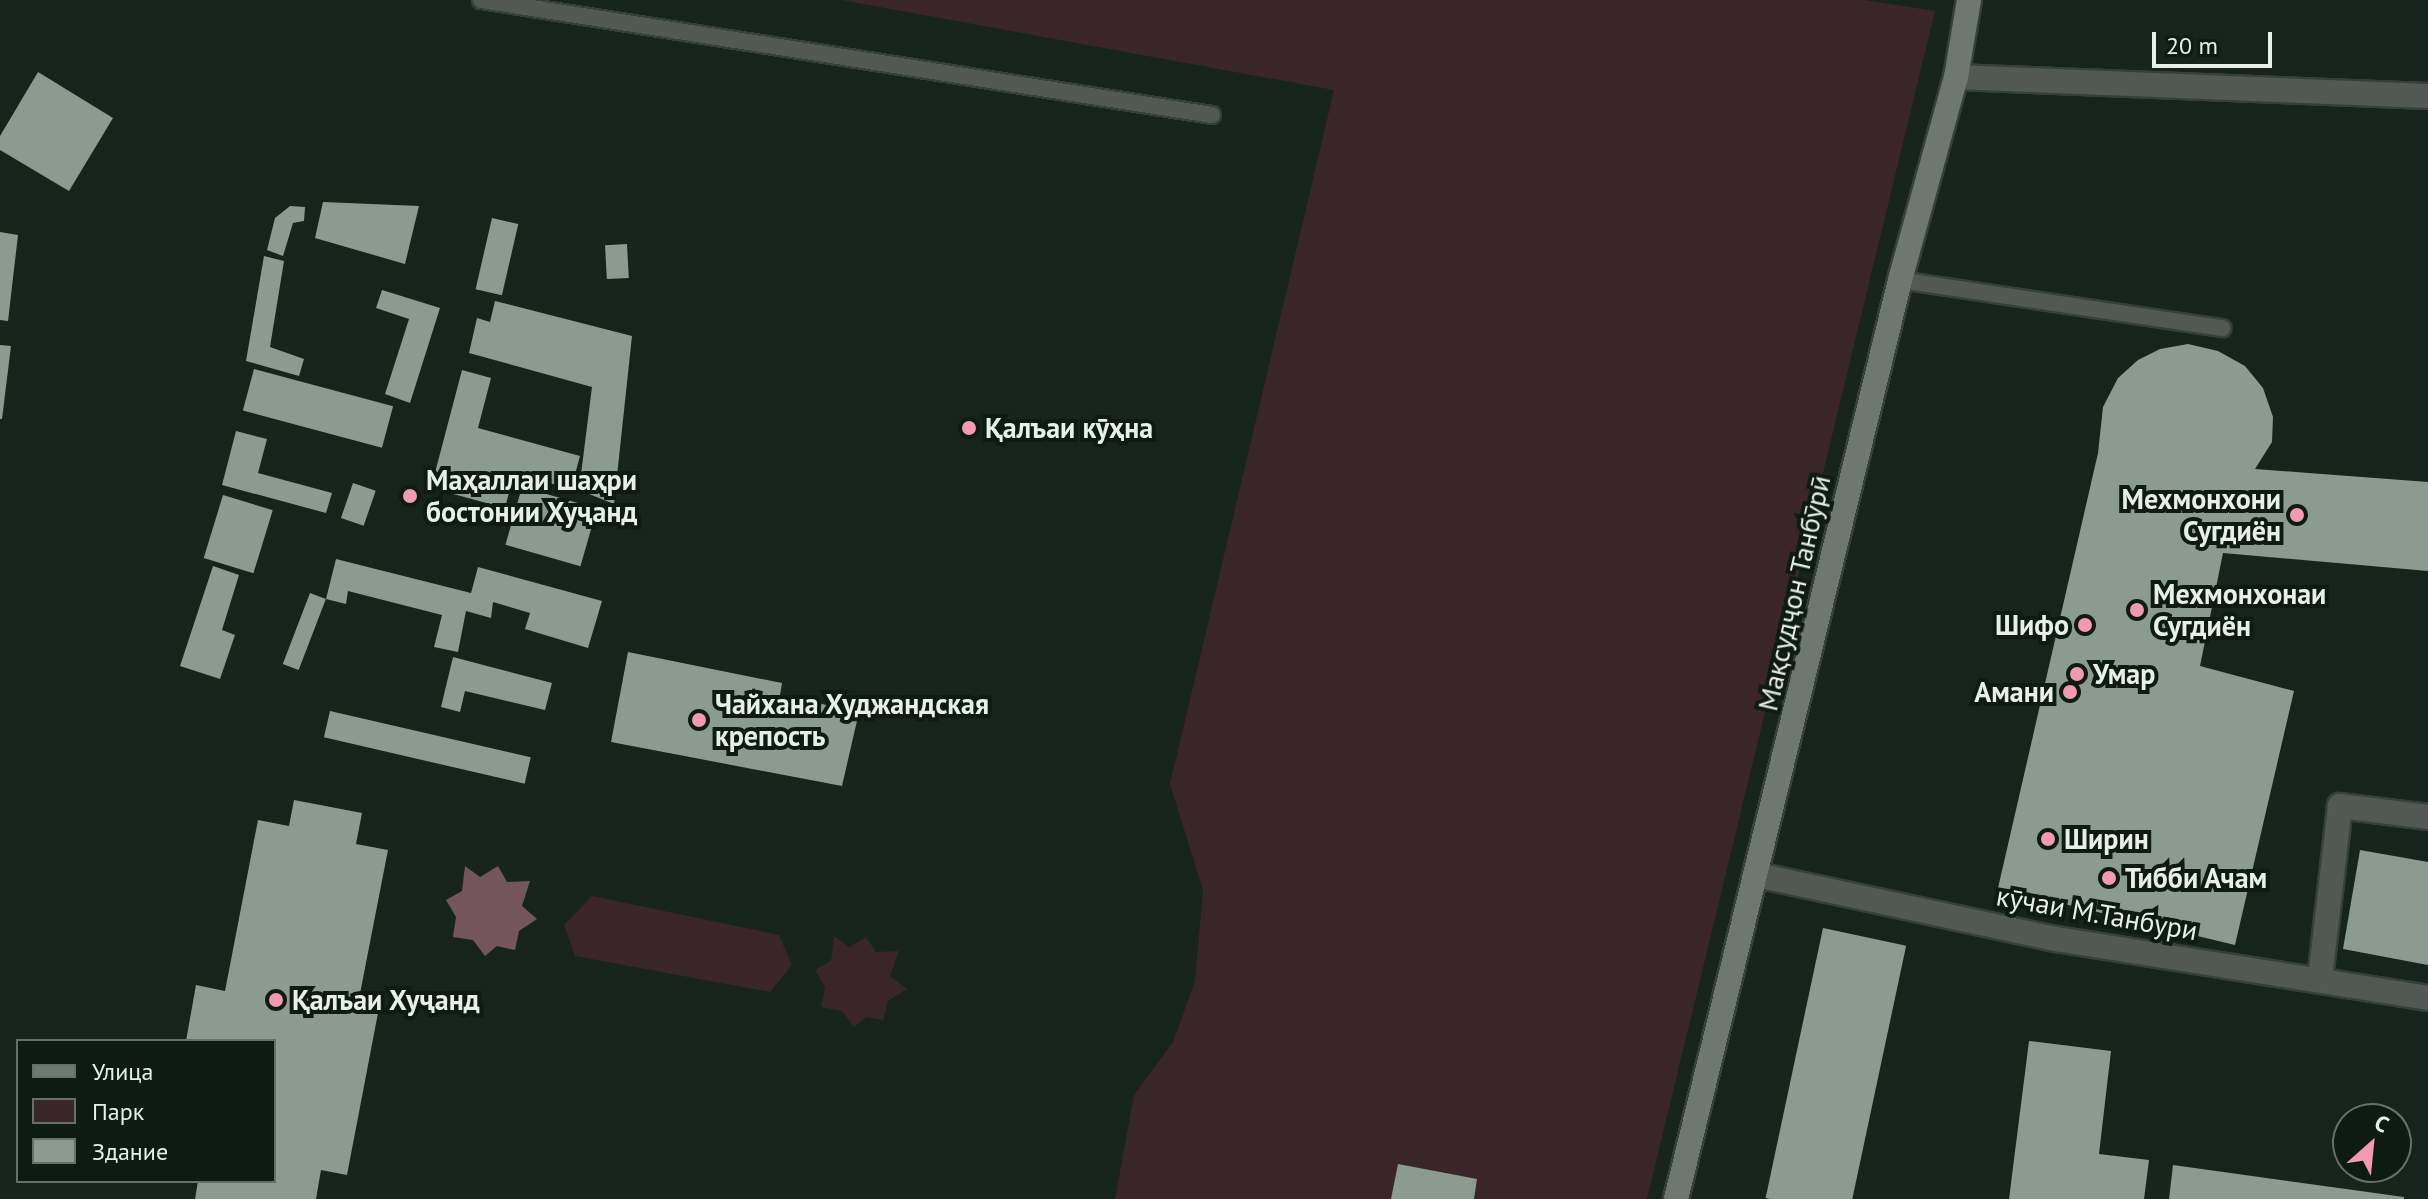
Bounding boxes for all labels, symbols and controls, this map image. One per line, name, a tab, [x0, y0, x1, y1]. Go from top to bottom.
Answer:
scale bar	[2156, 16, 2276, 66]
text: 20 m	[2166, 30, 2218, 61]
place label: Қалъаи кӯҳна	[985, 411, 1153, 445]
marker: Қалъаи кӯҳна	[960, 419, 978, 437]
place label: Маҳаллаи шаҳри бостонии Хуҷанд	[426, 463, 638, 529]
street label: Мақсудҷон Танбӯрӣ	[1750, 472, 1838, 714]
place label: Мехмонхони Сугдиён	[2122, 482, 2281, 548]
marker: Маҳаллаи шаҳри бостонии Хуҷанд	[401, 487, 419, 505]
marker: Мехмонхони Сугдиён	[2288, 506, 2306, 524]
place label: Мехмонхонаи Сугдиён	[2153, 577, 2326, 643]
marker: Мехмонхонаи Сугдиён	[2128, 601, 2146, 619]
place label: Шифо	[1995, 608, 2069, 642]
marker: Шифо	[2076, 616, 2094, 634]
place label: Умар	[2093, 657, 2155, 691]
marker: Умар	[2068, 665, 2086, 683]
place label: Амани	[1974, 675, 2054, 709]
marker: Амани	[2061, 683, 2079, 701]
place label: Чайхана Худжандская крепость	[715, 687, 989, 753]
marker: Чайхана Худжандская крепость	[690, 711, 708, 729]
place label: Ширин	[2064, 822, 2149, 856]
marker: Ширин	[2039, 830, 2057, 848]
place label: Тибби Ачам	[2125, 861, 2268, 895]
marker: Тибби Ачам	[2100, 869, 2118, 887]
street label: кӯчаи М.Танбури	[1994, 879, 2200, 947]
place label: Қалъаи Хуҷанд	[292, 983, 480, 1017]
marker: Қалъаи Хуҷанд	[267, 991, 285, 1009]
legend	[16, 1039, 276, 1183]
text: Улица	[92, 1056, 153, 1087]
text: Парк	[92, 1096, 144, 1127]
north arrow	[2332, 1103, 2412, 1183]
text: С	[2370, 1108, 2394, 1139]
text: Здание	[92, 1136, 168, 1167]

